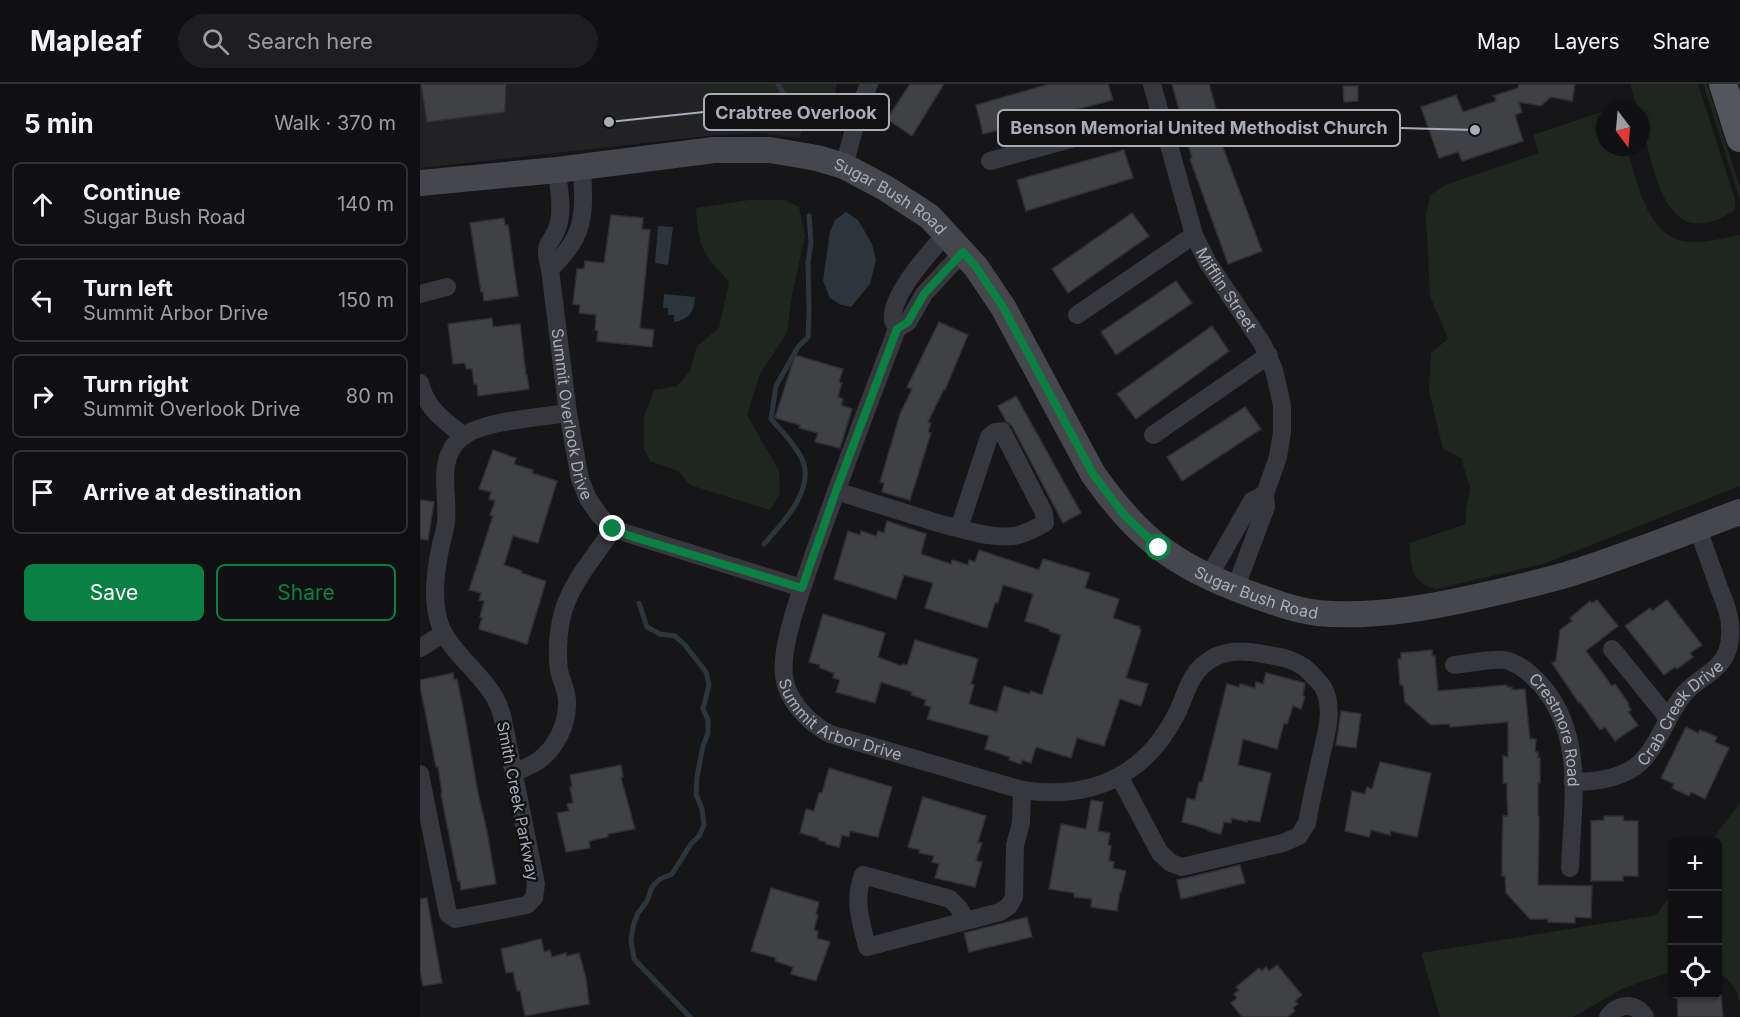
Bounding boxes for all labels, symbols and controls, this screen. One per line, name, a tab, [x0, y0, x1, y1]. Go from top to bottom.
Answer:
search box	[178, 14, 598, 68]
text: Mapleaf	[30, 24, 142, 58]
icon: search	[199, 25, 232, 58]
text: Search here	[247, 28, 373, 54]
text: Map	[1477, 29, 1521, 54]
text: Layers	[1554, 29, 1620, 54]
text: Share	[1653, 29, 1710, 54]
callout: Crabtree Overlook	[704, 94, 889, 130]
text: Crabtree Overlook	[715, 102, 877, 123]
north arrow	[1596, 102, 1650, 156]
text: 5 min	[24, 108, 94, 139]
callout: Benson Memorial United Methodist Church	[998, 110, 1400, 146]
text: Walk · 370 m	[274, 111, 396, 135]
text: Benson Memorial United Methodist Church	[1010, 117, 1388, 138]
street label: Sugar Bush Road	[832, 154, 951, 239]
text: Continue	[83, 179, 181, 205]
icon: ahead	[26, 188, 59, 221]
text: 140 m	[337, 192, 394, 216]
text: Sugar Bush Road	[83, 205, 245, 229]
street label: Mifflin Street	[1192, 244, 1261, 335]
text: Turn left	[83, 275, 173, 301]
icon: left	[26, 284, 59, 317]
text: 150 m	[338, 288, 394, 312]
text: Summit Arbor Drive	[83, 301, 268, 325]
street label: Summit Overlook Drive	[547, 327, 597, 503]
text: Turn right	[83, 371, 189, 397]
icon: right	[26, 380, 59, 413]
text: 80 m	[346, 384, 394, 408]
text: Summit Overlook Drive	[83, 397, 300, 421]
icon: arrive	[26, 476, 59, 509]
text: Arrive at destination	[83, 479, 302, 505]
route end	[599, 515, 625, 541]
route start	[1145, 534, 1171, 560]
street label: Sugar Bush Road	[1191, 561, 1320, 623]
button: Save	[24, 564, 204, 621]
button: Share	[216, 564, 396, 621]
street label: Crab Creek Drive	[1633, 656, 1728, 770]
street label: Crestmore Road	[1525, 669, 1584, 787]
street label: Summit Arbor Drive	[775, 676, 904, 764]
street label: Smith Creek Parkway	[493, 720, 543, 882]
map controls	[1668, 837, 1722, 999]
button: +	[1668, 837, 1722, 891]
button: −	[1668, 891, 1722, 945]
button: locate	[1668, 945, 1722, 999]

